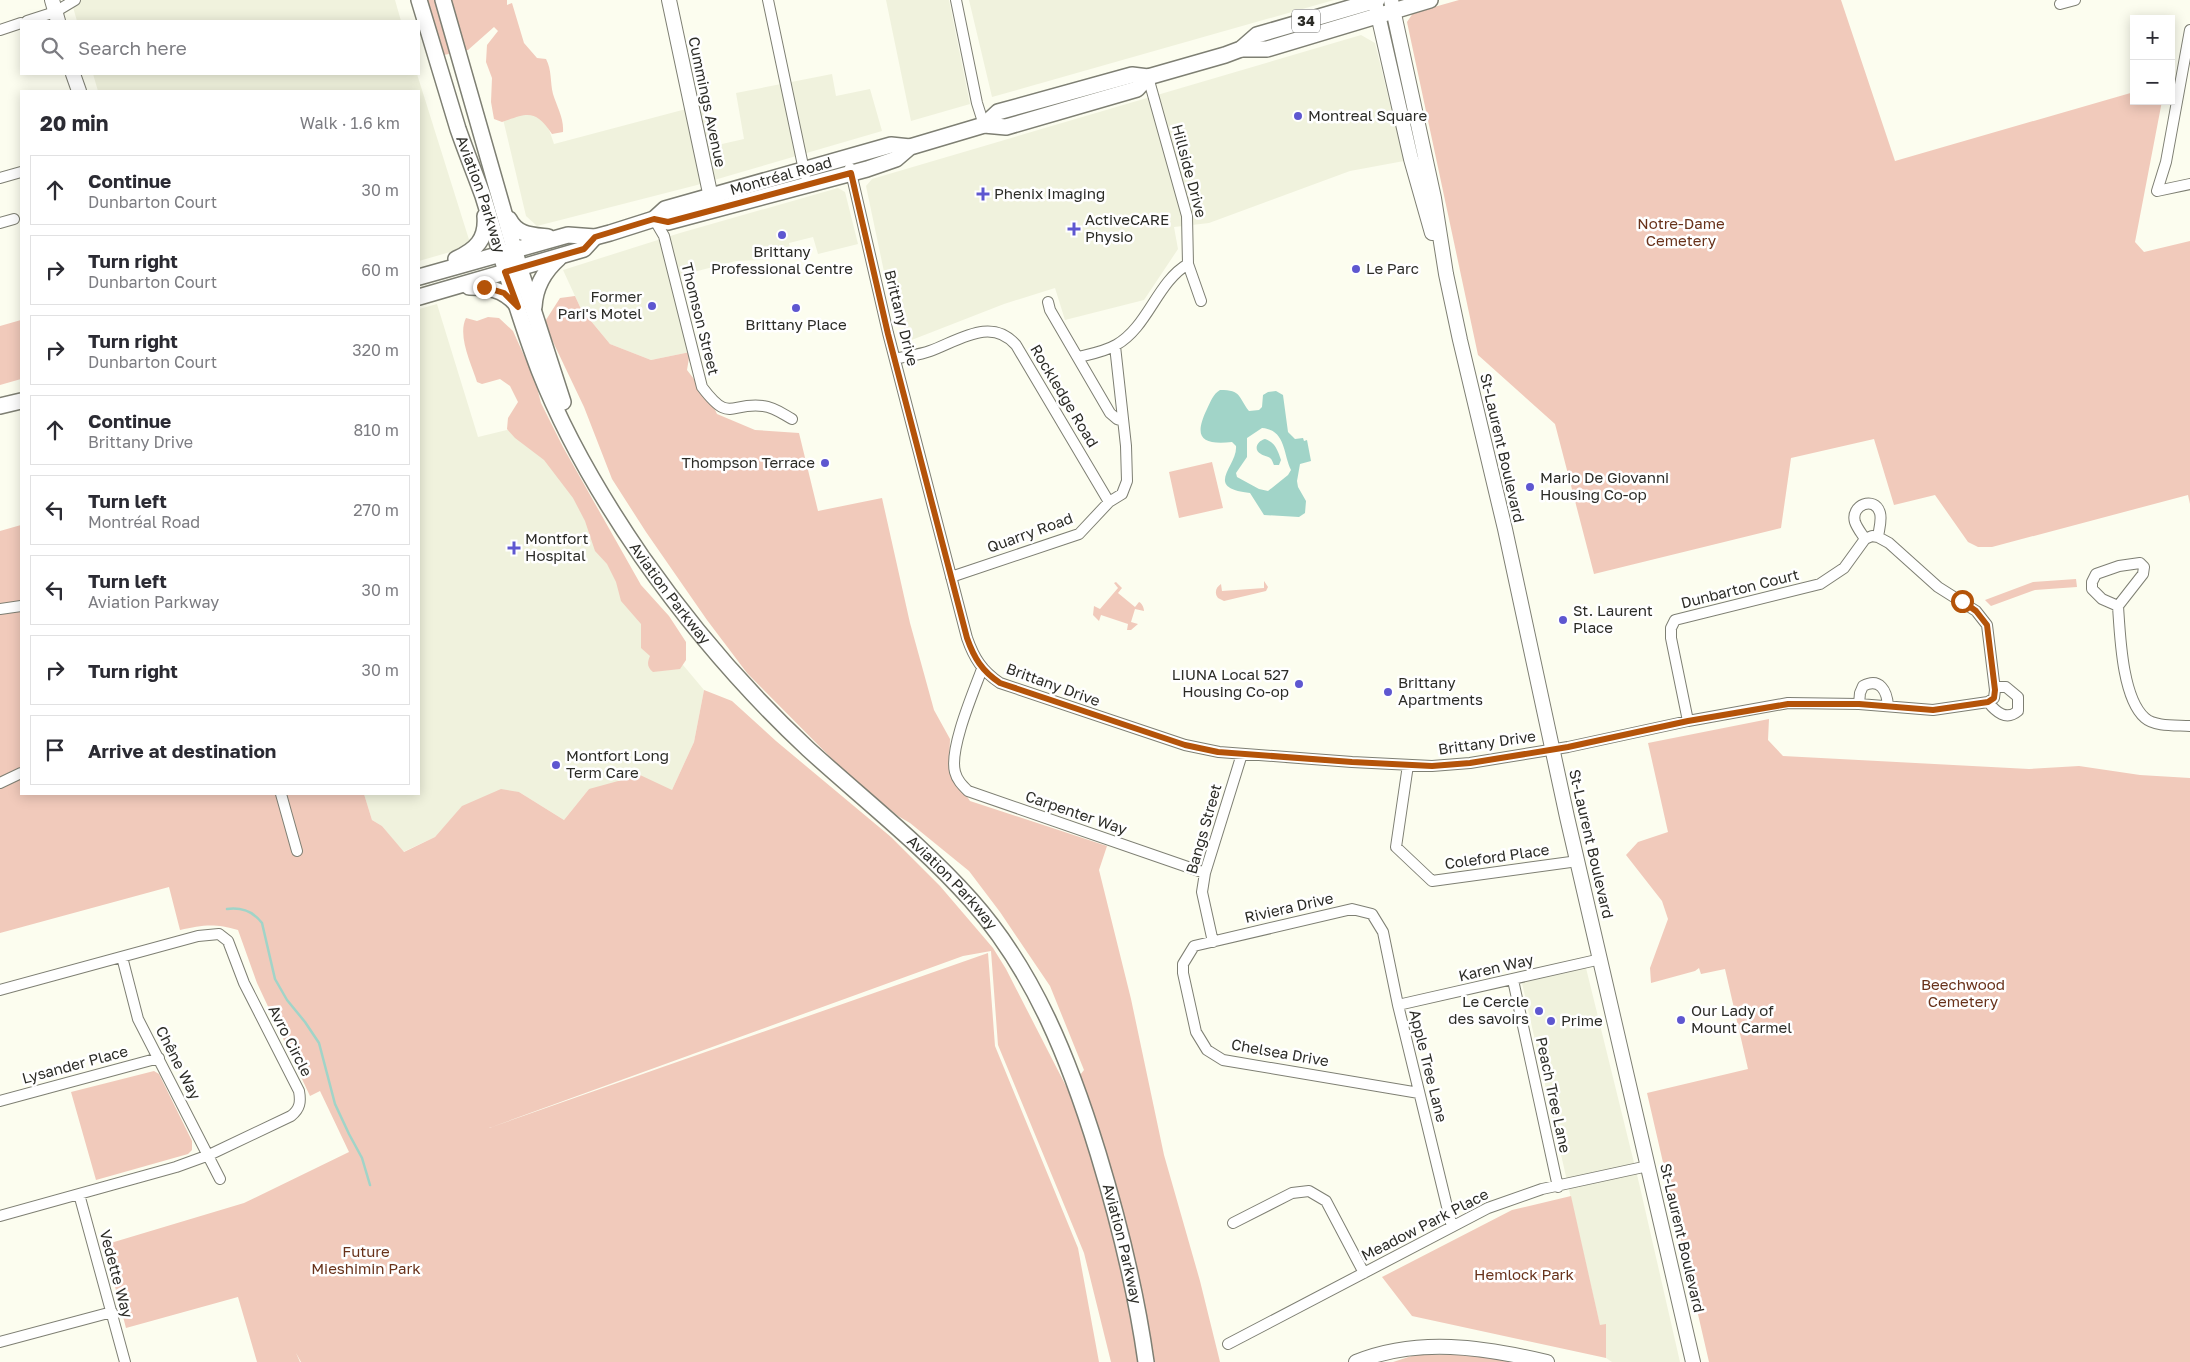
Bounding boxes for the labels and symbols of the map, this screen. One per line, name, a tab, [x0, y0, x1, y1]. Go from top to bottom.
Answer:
road number: 34	[1292, 10, 1320, 32]
street label: Cummings Avenue	[685, 35, 731, 169]
place label: Montreal Square	[1308, 106, 1427, 124]
marker: Montreal Square	[1292, 110, 1304, 122]
street label: Hillside Drive	[1169, 122, 1211, 220]
street label: Aviation Parkway	[453, 133, 510, 256]
street label: Montréal Road	[728, 152, 834, 198]
place label: Phenix Imaging	[994, 184, 1105, 202]
marker: Phenix Imaging	[976, 187, 990, 201]
place label: ActiveCARE Physio	[1085, 210, 1169, 245]
park label: Notre-Dame Cemetery	[1637, 214, 1725, 249]
marker: ActiveCARE Physio	[1067, 222, 1081, 236]
marker: Brittany Professional Centre	[776, 229, 788, 241]
place label: Brittany Professional Centre	[711, 242, 853, 277]
place label: Le Parc	[1366, 259, 1419, 277]
street label: Thomson Street	[678, 261, 724, 377]
marker: Le Parc	[1350, 263, 1362, 275]
street label: Brittany Drive	[881, 268, 923, 368]
route end	[473, 276, 496, 299]
place label: Former Pari's Motel	[558, 287, 642, 322]
marker: Former Pari's Motel	[646, 300, 658, 312]
marker: Brittany Place	[790, 302, 802, 314]
place label: Brittany Place	[745, 315, 847, 333]
street label: Rockledge Road	[1027, 341, 1103, 450]
street label: St-Laurent Boulevard	[1477, 371, 1529, 524]
place label: Thompson Terrace	[681, 453, 815, 471]
marker: Thompson Terrace	[819, 457, 831, 469]
place label: Mario De Giovanni Housing Co-op	[1540, 468, 1669, 503]
marker: Mario De Giovanni Housing Co-op	[1524, 481, 1536, 493]
street label: Quarry Road	[984, 508, 1075, 556]
place label: Montfort Hospital	[525, 529, 588, 564]
street label: Aviation Parkway	[627, 539, 715, 648]
marker: Montfort Hospital	[507, 541, 521, 555]
street label: Dunbarton Court	[1679, 565, 1801, 611]
route start	[1951, 590, 1974, 613]
place label: St. Laurent Place	[1573, 601, 1653, 636]
marker: St. Laurent Place	[1557, 614, 1569, 626]
street label: Brittany Drive	[1004, 659, 1103, 709]
place label: LIUNA Local 527 Housing Co-op	[1172, 665, 1289, 700]
place label: Brittany Apartments	[1398, 673, 1483, 708]
marker: LIUNA Local 527 Housing Co-op	[1293, 678, 1305, 690]
marker: Brittany Apartments	[1382, 686, 1394, 698]
street label: Brittany Drive	[1437, 726, 1537, 758]
place label: Montfort Long Term Care	[566, 746, 669, 781]
marker: Montfort Long Term Care	[550, 759, 562, 771]
street label: St-Laurent Boulevard	[1566, 767, 1618, 920]
street label: Bangs Street	[1182, 782, 1225, 876]
street label: Carpenter Way	[1023, 786, 1130, 838]
street label: Aviation Parkway	[904, 831, 1002, 933]
street label: Coleford Place	[1443, 840, 1551, 872]
street label: Riviera Drive	[1243, 888, 1335, 926]
street label: Karen Way	[1457, 950, 1536, 984]
park label: Beechwood Cemetery	[1921, 975, 2005, 1010]
place label: Le Cercle des savoirs	[1448, 992, 1529, 1027]
place label: Our Lady of Mount Carmel	[1691, 1001, 1792, 1036]
street label: Avro Circle	[265, 1002, 317, 1079]
marker: Le Cercle des savoirs	[1533, 1005, 1545, 1017]
street label: Apple Tree Lane	[1406, 1008, 1452, 1124]
place label: Prime	[1561, 1011, 1603, 1029]
marker: Our Lady of Mount Carmel	[1675, 1014, 1687, 1026]
marker: Prime	[1545, 1015, 1557, 1027]
street label: Chêne Way	[153, 1023, 205, 1103]
street label: Chelsea Drive	[1230, 1035, 1331, 1070]
street label: Peach Tree Lane	[1533, 1035, 1575, 1155]
street label: Lysander Place	[20, 1041, 130, 1087]
street label: St-Laurent Boulevard	[1657, 1161, 1709, 1314]
street label: Aviation Parkway	[1100, 1182, 1146, 1306]
street label: Meadow Park Place	[1358, 1184, 1491, 1264]
street label: Vedette Way	[97, 1228, 138, 1320]
park label: Future Mieshimin Park	[311, 1242, 421, 1277]
park label: Hemlock Park	[1474, 1265, 1574, 1283]

